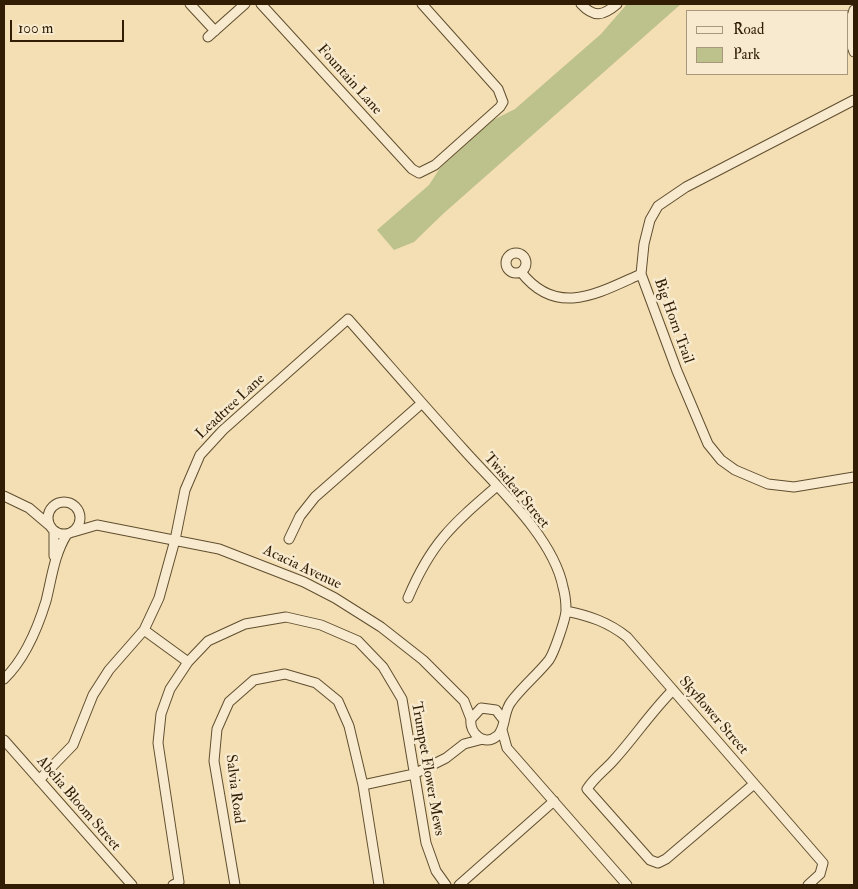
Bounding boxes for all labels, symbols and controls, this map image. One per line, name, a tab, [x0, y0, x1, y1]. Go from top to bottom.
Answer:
scale bar	[12, 10, 126, 42]
legend	[686, 10, 848, 75]
text: 100 m	[18, 19, 53, 38]
text: Road	[733, 20, 764, 39]
street label: Fountain Lane	[313, 41, 385, 119]
text: Park	[733, 45, 760, 64]
street label: Big Horn Trail	[649, 276, 697, 366]
street label: Leadtree Lane	[193, 370, 269, 444]
street label: Twistleaf Street	[479, 450, 553, 532]
street label: Acacia Avenue	[260, 542, 344, 594]
street label: Skyflower Street	[674, 673, 752, 759]
street label: Trumpet Flower Mews	[406, 701, 448, 837]
street label: Abelia Bloom Street	[32, 753, 124, 855]
street label: Salvia Road	[221, 753, 247, 825]

